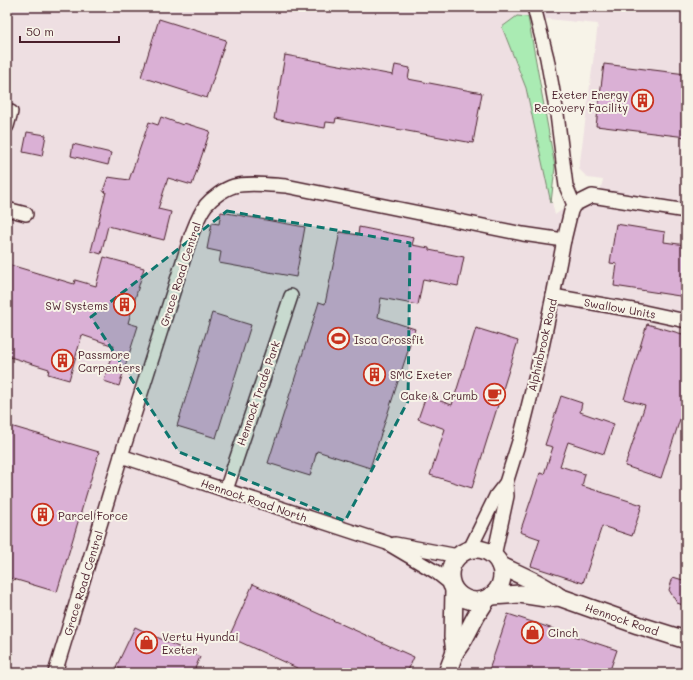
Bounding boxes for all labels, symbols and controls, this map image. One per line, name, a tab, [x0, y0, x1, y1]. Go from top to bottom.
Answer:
scale bar	[20, 18, 119, 44]
text: 50 m	[26, 23, 54, 39]
place label: Exeter Energy Recovery Facility	[534, 87, 628, 115]
building icon: Exeter Energy Recovery Facility	[630, 87, 656, 113]
street label: Grace Road Central	[156, 220, 204, 328]
building icon: SW Systems	[111, 292, 137, 318]
street label: Swallow Units	[583, 294, 657, 322]
street label: Alphinbrook Road	[524, 297, 560, 393]
place label: SW Systems	[46, 298, 108, 313]
sports icon: Isca Crossfit	[325, 326, 351, 352]
place label: Isca Crossfit	[354, 332, 424, 347]
street label: Hennock Trade Park	[233, 338, 283, 447]
building icon: Passmore Carpenters	[50, 347, 76, 373]
place label: Passmore Carpenters	[78, 347, 140, 375]
building icon: SMC Exeter	[362, 361, 388, 387]
place label: SMC Exeter	[390, 367, 452, 382]
cafe icon: Cake & Crumb	[481, 382, 507, 408]
place label: Cake & Crumb	[400, 388, 478, 403]
street label: Hennock Road North	[199, 475, 309, 525]
building icon: Parcel Force	[30, 502, 56, 528]
place label: Parcel Force	[58, 508, 128, 523]
street label: Grace Road Central	[60, 529, 106, 637]
street label: Hennock Road	[583, 599, 661, 639]
shop icon: Cinch	[519, 619, 545, 645]
place label: Cinch	[548, 625, 578, 640]
shop icon: Vertu Hyundai Exeter	[134, 629, 160, 655]
place label: Vertu Hyundai Exeter	[162, 629, 239, 657]

